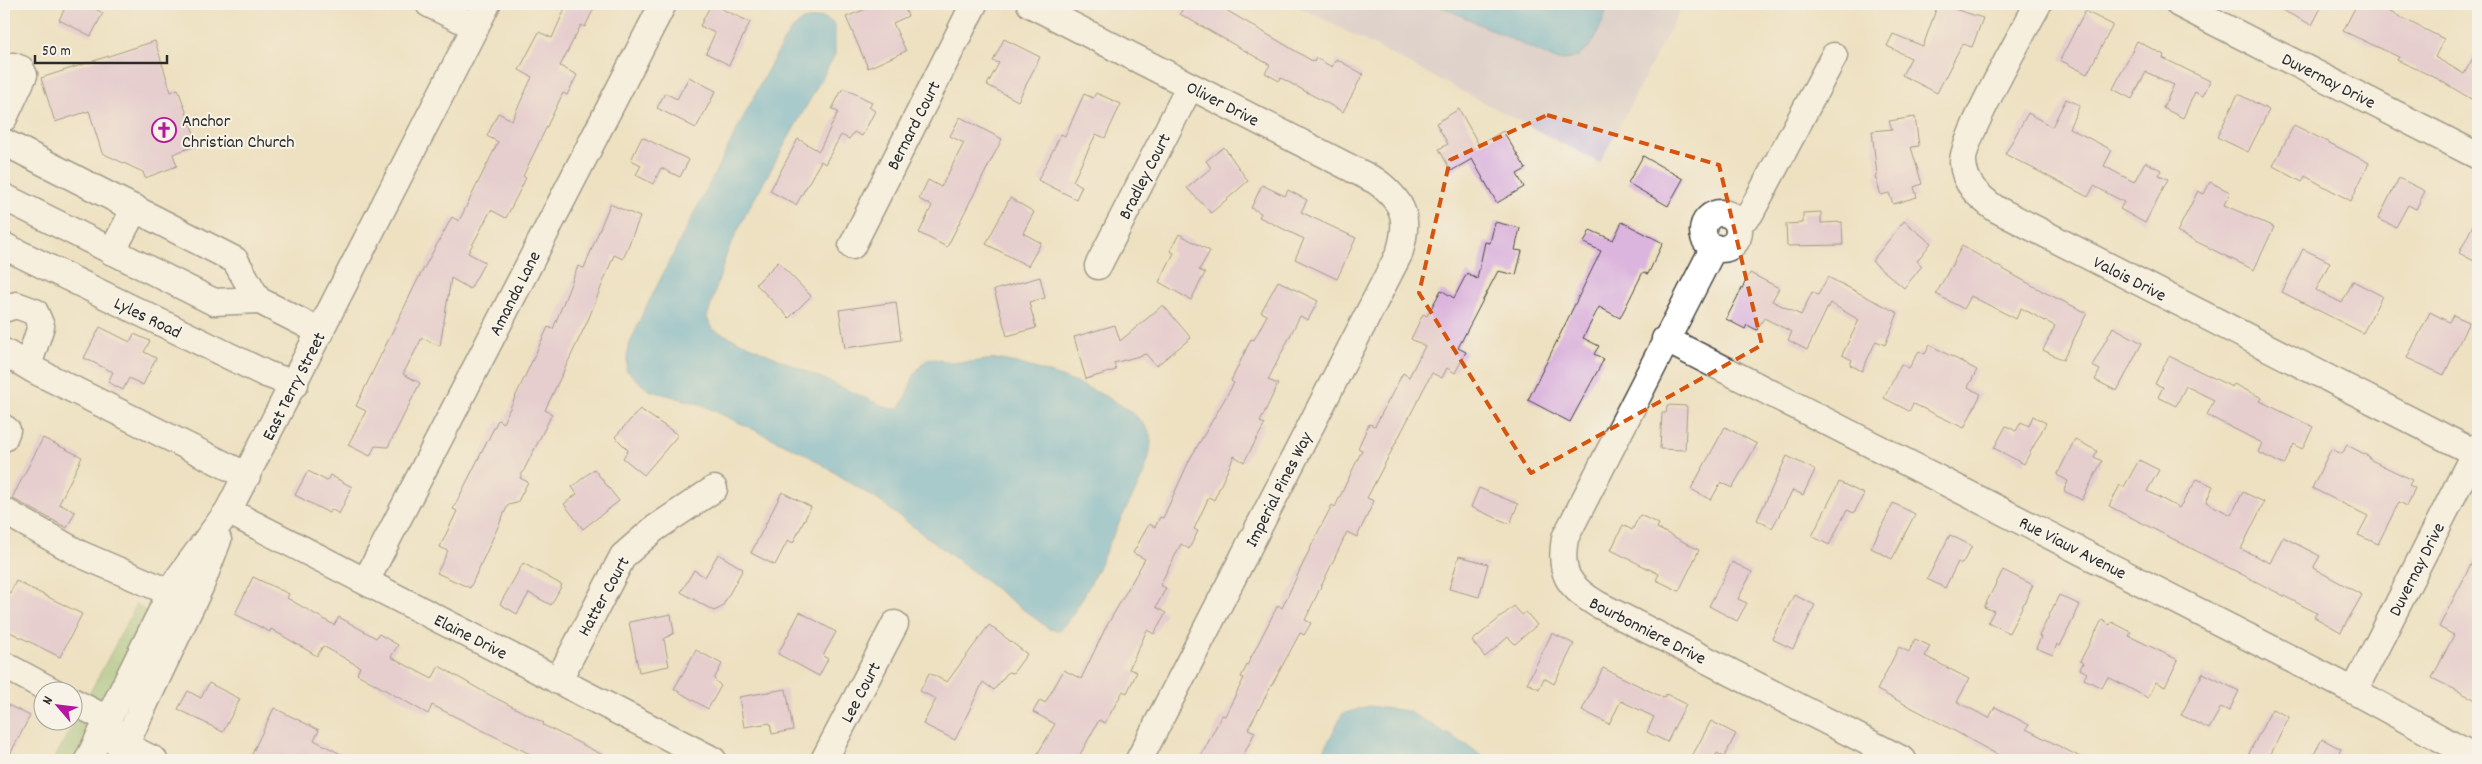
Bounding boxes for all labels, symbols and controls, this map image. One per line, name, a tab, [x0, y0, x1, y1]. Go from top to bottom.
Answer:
scale bar	[35, 32, 168, 64]
text: 50 m	[42, 41, 71, 63]
street label: Duvernay Drive	[2277, 48, 2379, 117]
street label: Oliver Drive	[1181, 76, 1263, 134]
street label: Bernard Court	[882, 77, 949, 175]
place label: Anchor Christian Church	[182, 110, 295, 156]
church icon: Anchor Christian Church	[151, 117, 177, 143]
street label: Bradley Court	[1114, 129, 1179, 225]
street label: Amanda Lane	[484, 247, 548, 341]
street label: Valois Drive	[2088, 251, 2170, 309]
street label: Lyles Road	[109, 292, 185, 346]
street label: East Terry Street	[257, 328, 333, 446]
street label: Imperial Pines Way	[1240, 427, 1320, 552]
street label: Rue Viauv Avenue	[2014, 511, 2130, 587]
street label: Duvernay Drive	[2384, 519, 2453, 621]
street label: Hatter Court	[573, 553, 638, 642]
street label: Bourbonniere Drive	[1584, 592, 1710, 672]
street label: Elaine Drive	[429, 609, 511, 667]
street label: Lee Court	[836, 658, 889, 728]
north arrow	[32, 682, 82, 732]
text: N	[38, 693, 59, 709]

